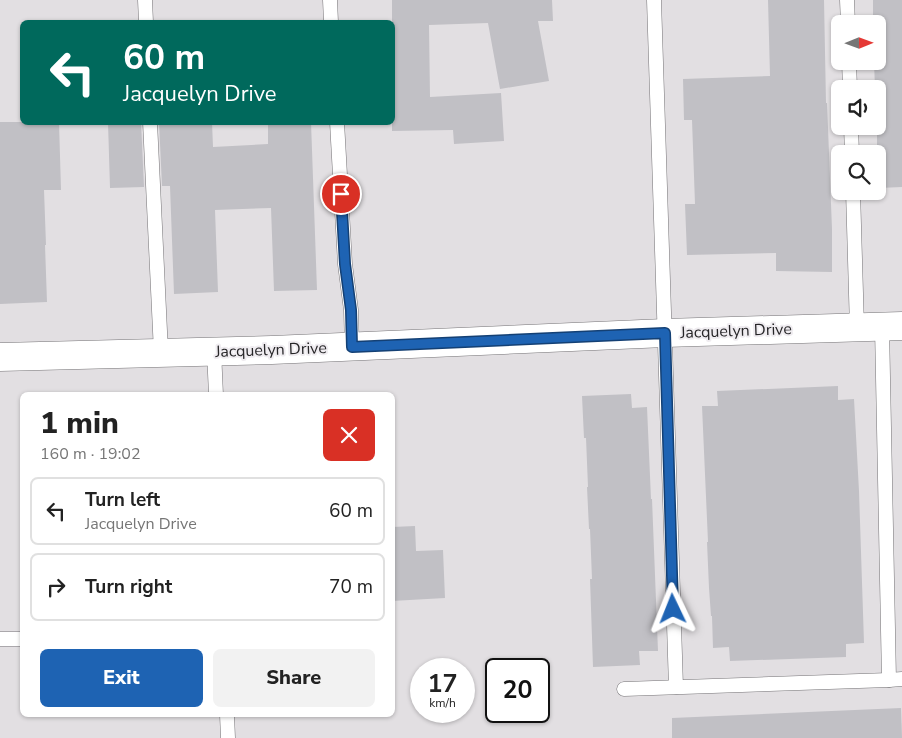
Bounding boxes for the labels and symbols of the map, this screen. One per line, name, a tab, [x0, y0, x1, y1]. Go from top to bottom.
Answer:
north arrow	[831, 15, 886, 70]
pin	[320, 173, 362, 215]
street label: Jacquelyn Drive	[679, 318, 792, 344]
street label: Jacquelyn Drive	[214, 337, 327, 363]
position arrow	[646, 582, 698, 634]
speed limit sign: 20	[485, 658, 550, 723]

